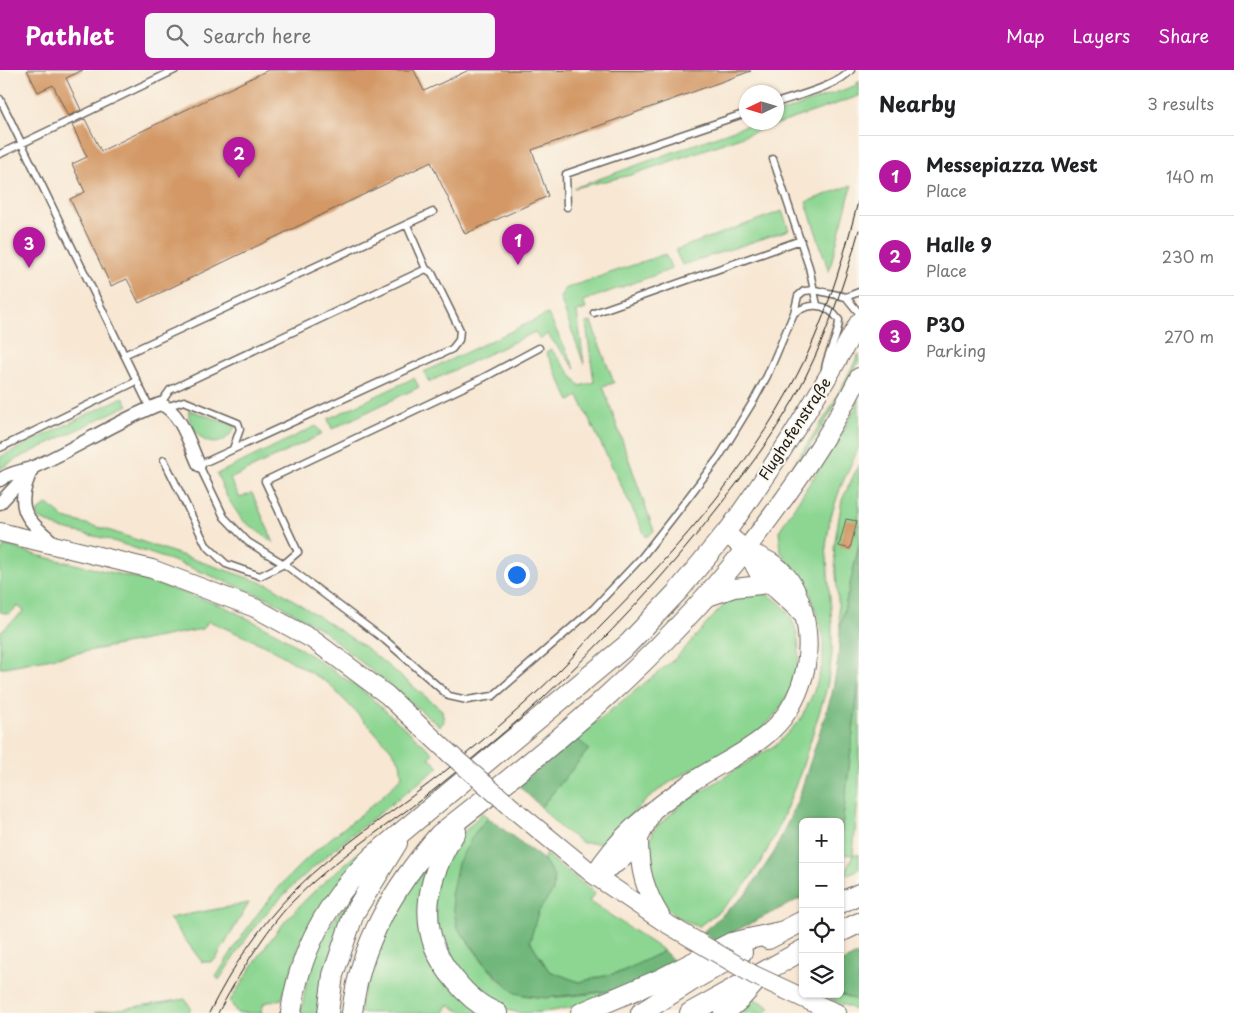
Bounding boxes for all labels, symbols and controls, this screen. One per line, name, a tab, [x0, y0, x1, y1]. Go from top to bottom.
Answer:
search box	[145, 13, 495, 58]
text: Pathlet	[25, 17, 115, 53]
icon: search	[163, 21, 191, 49]
text: Search here	[203, 21, 311, 49]
text: Map	[1006, 22, 1045, 49]
text: Layers	[1073, 22, 1130, 49]
text: Share	[1158, 22, 1209, 49]
north arrow	[739, 85, 784, 130]
text: Nearby	[879, 87, 956, 119]
text: 3 results	[1147, 91, 1214, 115]
pin: 2	[223, 137, 255, 178]
text: Messepiazza West	[926, 150, 1098, 178]
text: 1	[891, 164, 899, 188]
text: 140 m	[1166, 164, 1214, 188]
text: Place	[926, 178, 967, 202]
pin: 1	[502, 224, 534, 265]
pin: 3	[13, 227, 45, 268]
text: Halle 9	[926, 230, 992, 258]
text: 2	[889, 244, 901, 268]
text: 230 m	[1162, 244, 1214, 268]
text: Place	[926, 258, 967, 282]
text: P30	[926, 310, 965, 338]
text: 3	[890, 324, 900, 348]
text: 270 m	[1164, 324, 1214, 348]
text: Parking	[926, 338, 986, 362]
street label: Flughafenstraße	[752, 372, 836, 484]
your location	[504, 562, 530, 588]
map controls	[799, 818, 844, 998]
button: +	[799, 818, 844, 863]
button: −	[799, 863, 844, 908]
button: locate	[799, 908, 844, 953]
button: layers	[799, 953, 844, 998]

